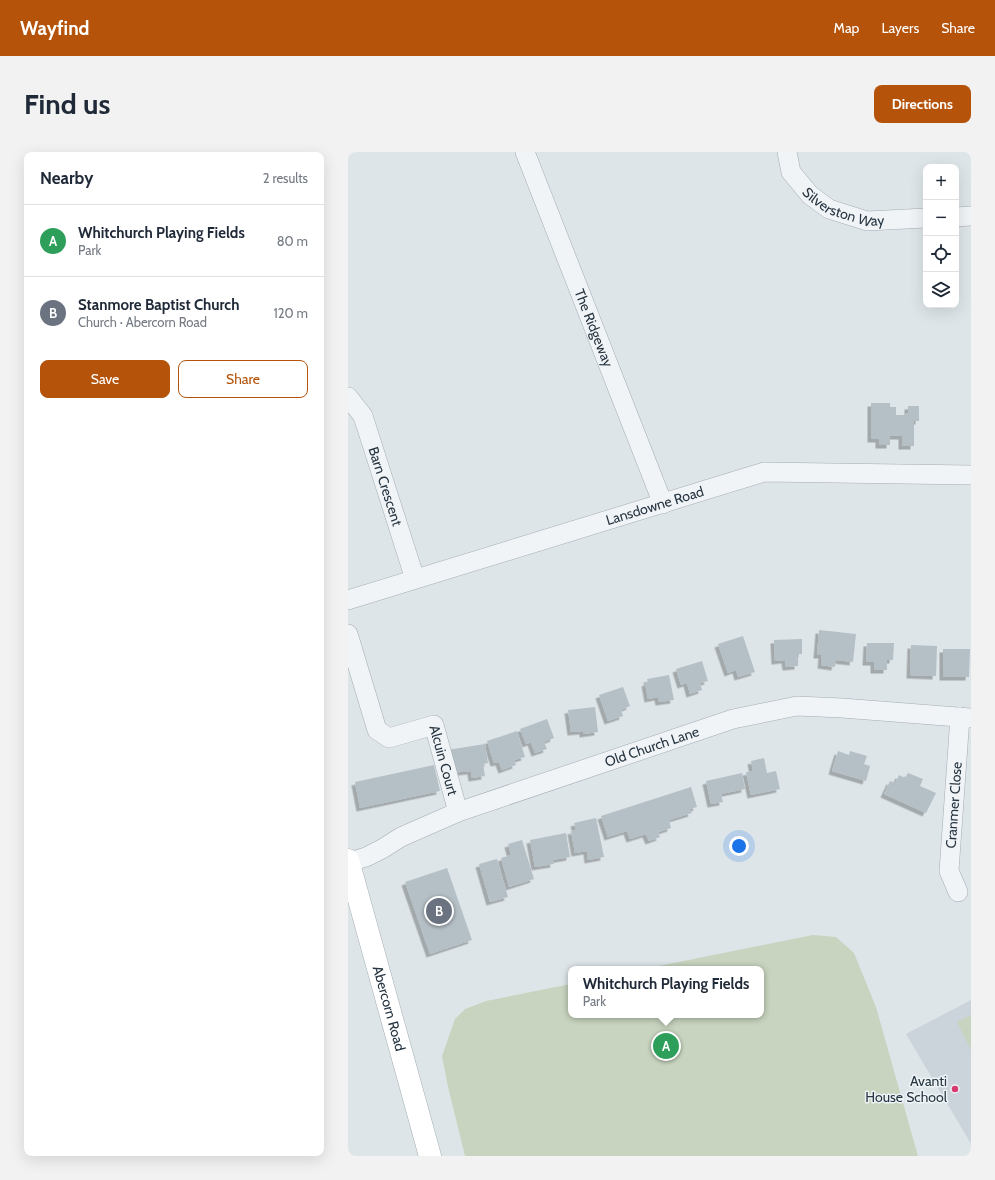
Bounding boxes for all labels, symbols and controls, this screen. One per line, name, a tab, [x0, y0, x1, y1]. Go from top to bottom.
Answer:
text: Wayfind	[20, 17, 89, 40]
text: Map	[834, 19, 859, 37]
text: Layers	[881, 19, 919, 37]
text: Share	[941, 19, 975, 37]
button: Directions	[874, 85, 971, 123]
text: Find us	[24, 87, 110, 121]
map controls	[923, 164, 959, 308]
button: +	[923, 164, 959, 200]
text: Nearby	[40, 168, 93, 188]
text: 2 results	[263, 170, 308, 186]
street label: Silverston Way	[798, 184, 885, 231]
button: −	[923, 200, 959, 236]
text: Whitchurch Playing Fields	[78, 224, 245, 242]
text: A	[49, 233, 57, 249]
text: 80 m	[277, 233, 308, 249]
button: locate	[923, 236, 959, 272]
text: Park	[78, 242, 101, 258]
button: layers	[923, 272, 959, 308]
street label: The Ridgeway	[571, 286, 617, 370]
text: Stanmore Baptist Church	[78, 296, 239, 314]
text: B	[49, 305, 57, 321]
text: 120 m	[274, 305, 308, 321]
text: Church · Abercorn Road	[78, 314, 207, 330]
button: Save	[40, 360, 170, 398]
button: Share	[178, 360, 308, 398]
street label: Barn Crescent	[364, 444, 407, 528]
street label: Lansdowne Road	[604, 482, 706, 529]
street label: Old Church Lane	[602, 722, 701, 771]
street label: Alcuin Court	[425, 723, 462, 798]
street label: Cranmer Close	[942, 761, 966, 849]
your location	[729, 836, 749, 856]
pin: B	[426, 896, 452, 926]
street label: Abercorn Road	[369, 964, 409, 1053]
popup	[568, 966, 764, 1018]
text: Whitchurch Playing Fields	[583, 975, 749, 993]
text: Park	[583, 993, 606, 1009]
pin: A	[653, 1031, 679, 1061]
place label: Avanti House School	[865, 1072, 948, 1106]
marker: Avanti House School	[950, 1084, 960, 1094]

